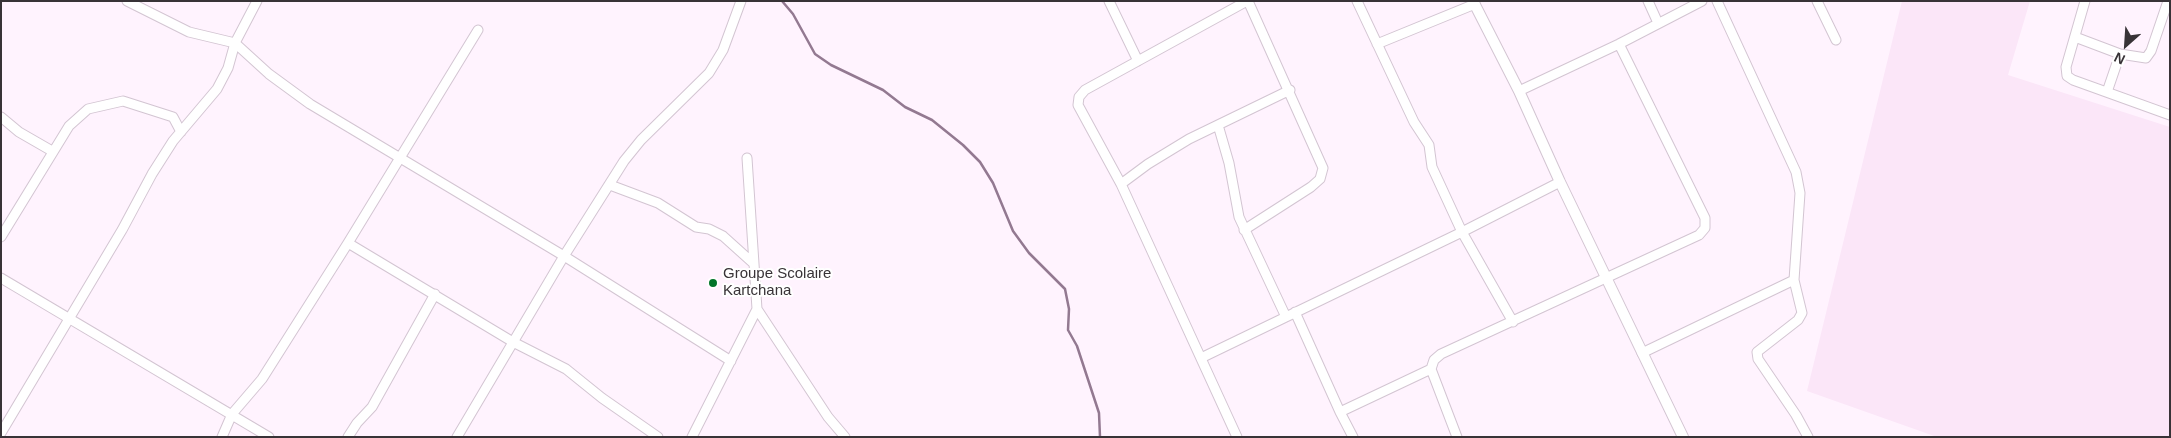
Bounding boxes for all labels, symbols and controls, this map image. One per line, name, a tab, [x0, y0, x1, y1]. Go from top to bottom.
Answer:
north arrow	[2101, 20, 2151, 70]
text: N	[2111, 49, 2127, 68]
place label: Groupe Scolaire Kartchana	[723, 265, 831, 300]
marker: Groupe Scolaire Kartchana	[707, 277, 719, 289]

